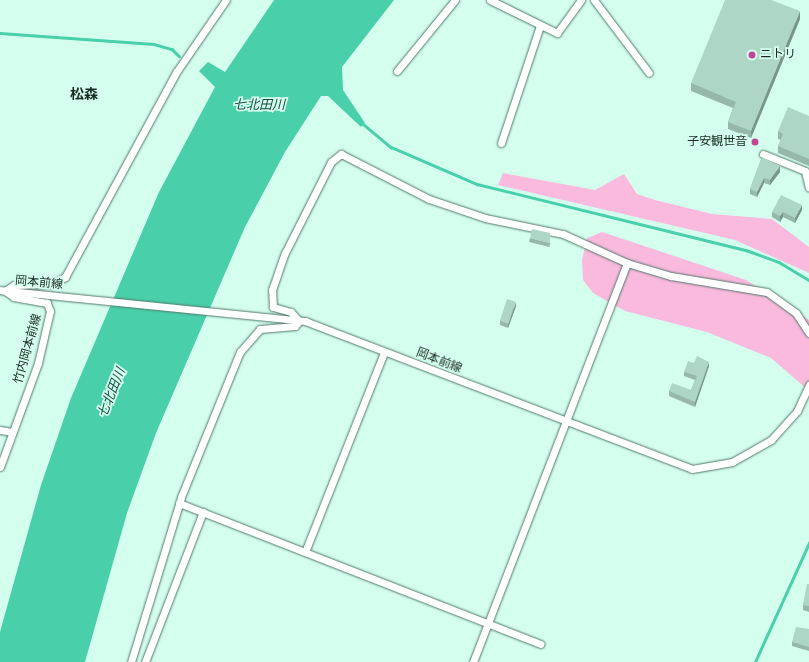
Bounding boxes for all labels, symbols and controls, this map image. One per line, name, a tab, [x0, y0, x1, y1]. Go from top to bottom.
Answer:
place label: ニトリ	[760, 48, 796, 62]
marker: ニトリ	[747, 50, 757, 60]
district label: 松森	[70, 87, 98, 103]
water label: 七北田川	[233, 97, 285, 113]
place label: 子安観世音	[687, 135, 747, 149]
marker: 子安観世音	[750, 137, 760, 147]
street label: 岡本前線	[14, 274, 64, 292]
street label: 竹内岡本前線	[11, 312, 45, 386]
street label: 岡本前線	[414, 346, 464, 376]
water label: 七北田川	[95, 366, 129, 420]

